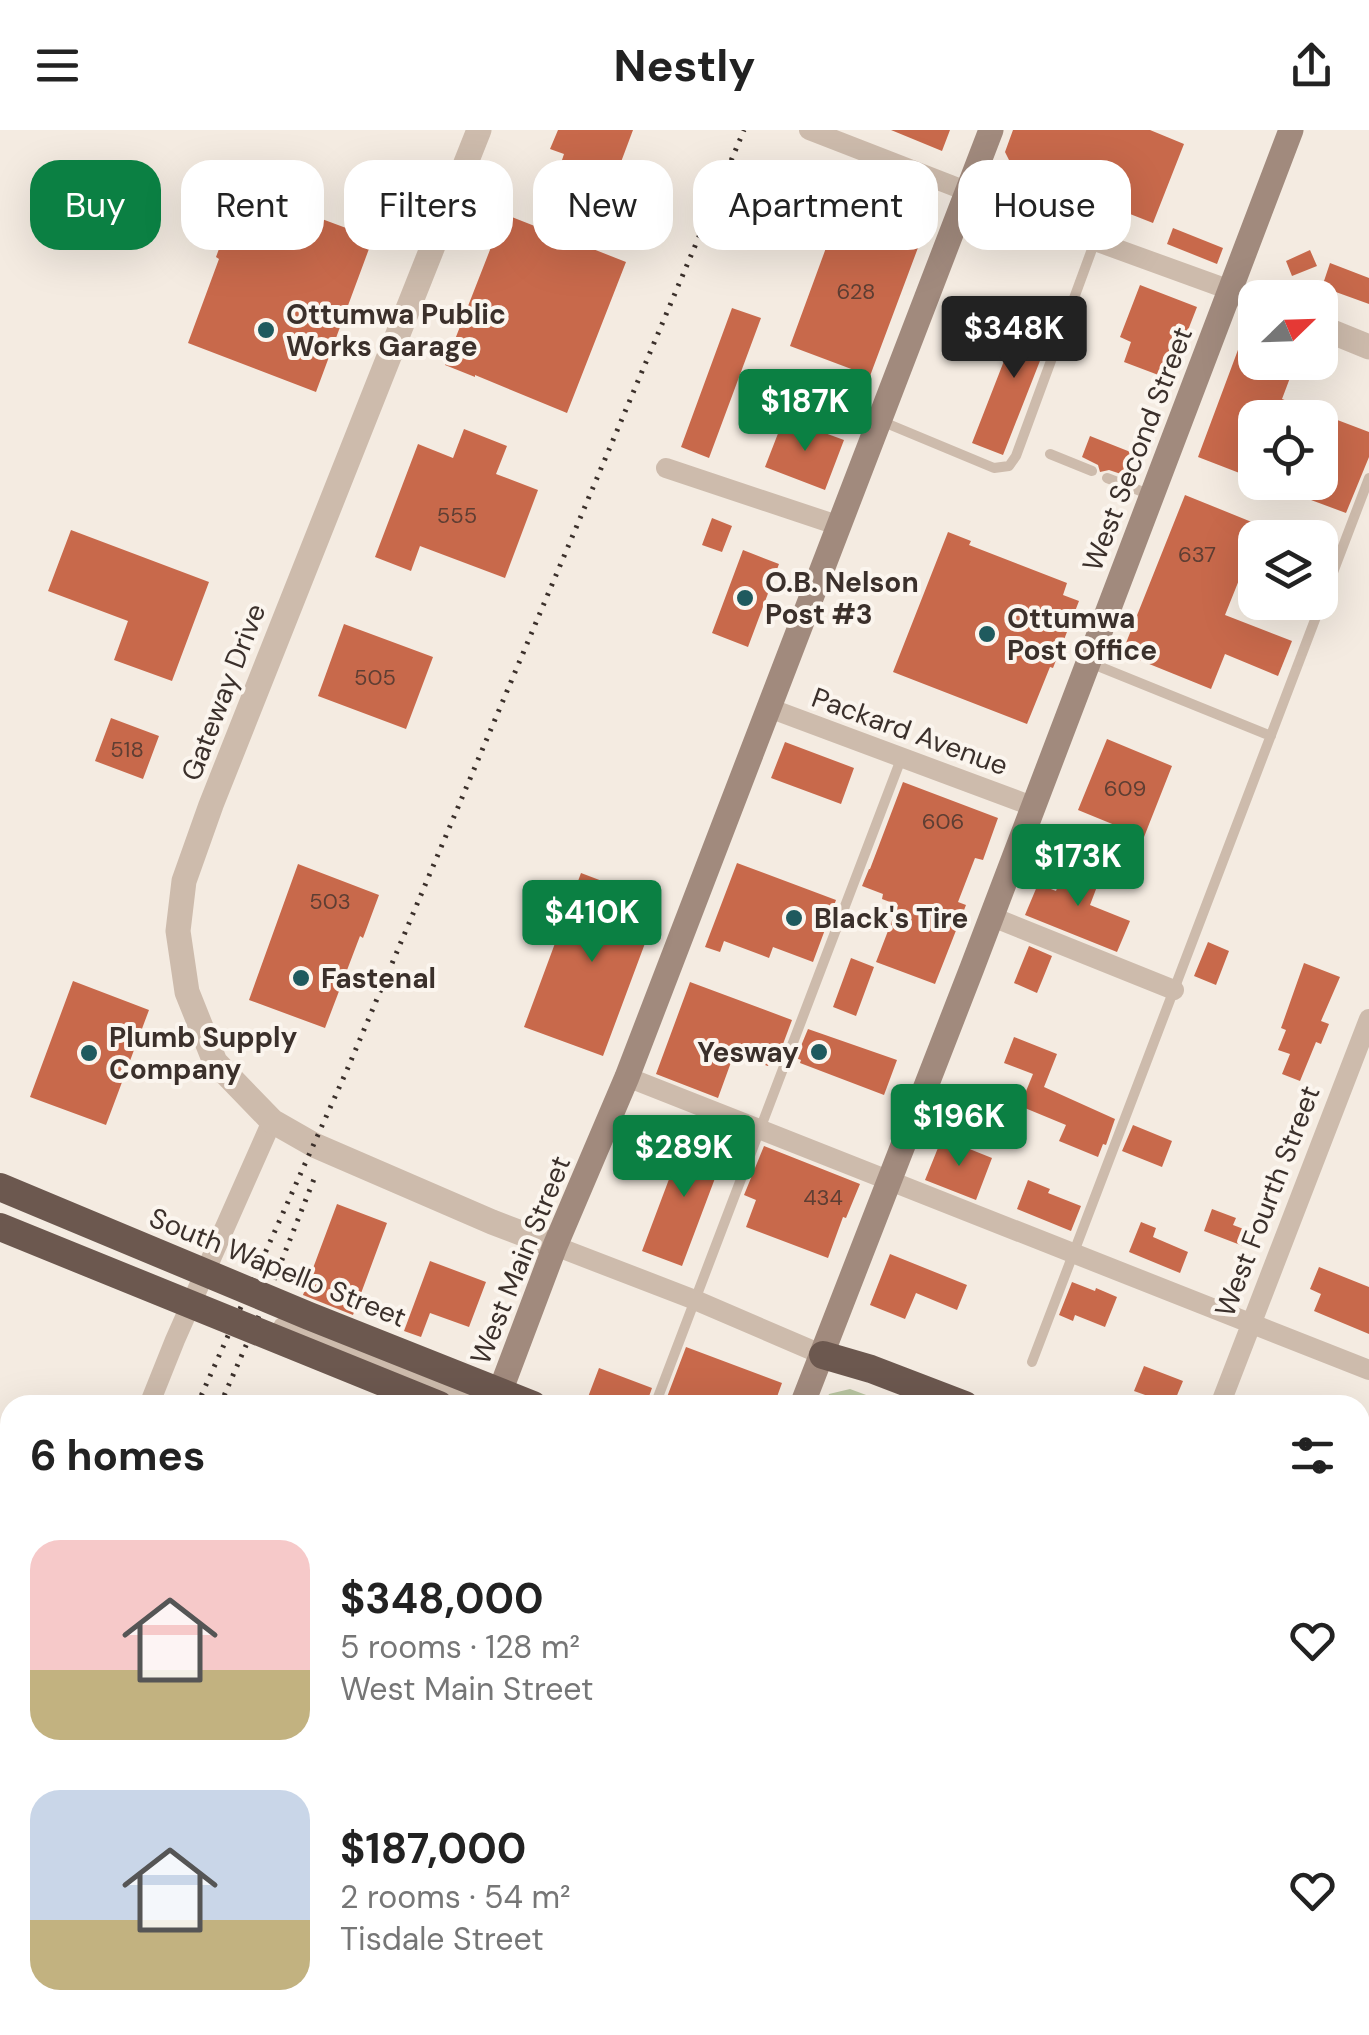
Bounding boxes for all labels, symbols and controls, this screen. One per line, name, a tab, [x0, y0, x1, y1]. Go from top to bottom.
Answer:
text: Nestly	[614, 36, 755, 95]
icon: menu	[30, 38, 85, 93]
icon: share	[1284, 38, 1339, 93]
chip: Buy	[30, 160, 161, 250]
chip: Rent	[181, 160, 324, 250]
chip: Filters	[344, 160, 513, 250]
chip: New	[533, 160, 673, 250]
chip: Apartment	[693, 160, 938, 250]
chip: House	[958, 160, 1131, 250]
house number: 628	[837, 277, 875, 306]
north arrow	[1238, 280, 1338, 380]
map controls	[1238, 280, 1338, 620]
place label: Ottumwa Public Works Garage	[286, 296, 506, 365]
pin: $348K	[944, 296, 1084, 381]
text: $348K	[964, 307, 1064, 349]
marker: Ottumwa Public Works Garage	[255, 319, 277, 341]
street label: West Second Street	[1074, 322, 1201, 577]
pin: $187K	[735, 369, 875, 454]
text: $187K	[761, 380, 849, 422]
button: locate	[1238, 400, 1338, 500]
house number: 555	[437, 501, 477, 530]
button: layers	[1238, 520, 1338, 620]
house number: 637	[1178, 540, 1216, 569]
place label: O.B. Nelson Post #3	[765, 564, 919, 633]
marker: O.B. Nelson Post #3	[734, 587, 756, 609]
street label: Gateway Drive	[173, 598, 274, 786]
place label: Ottumwa Post Office	[1007, 600, 1157, 669]
marker: Ottumwa Post Office	[976, 623, 998, 645]
house number: 505	[354, 663, 396, 692]
street label: Packard Avenue	[807, 679, 1013, 784]
house number: 518	[110, 735, 144, 764]
house number: 609	[1104, 774, 1146, 803]
house number: 606	[922, 807, 964, 836]
pin: $173K	[1008, 824, 1148, 909]
text: $173K	[1034, 835, 1122, 877]
pin: $410K	[522, 880, 662, 965]
house number: 503	[309, 887, 351, 916]
text: $410K	[544, 891, 640, 933]
place label: Black's Tire	[814, 900, 968, 937]
marker: Black's Tire	[783, 907, 805, 929]
place label: Fastenal	[321, 960, 436, 997]
marker: Fastenal	[290, 967, 312, 989]
place label: Plumb Supply Company	[109, 1019, 298, 1088]
place label: Yesway	[697, 1034, 799, 1071]
marker: Yesway	[808, 1041, 830, 1063]
marker: Plumb Supply Company	[78, 1042, 100, 1064]
street label: West Fourth Street	[1206, 1080, 1329, 1322]
pin: $196K	[889, 1084, 1029, 1169]
text: $196K	[913, 1095, 1005, 1137]
pin: $289K	[614, 1115, 754, 1200]
text: $289K	[635, 1126, 733, 1168]
street label: West Main Street	[462, 1150, 579, 1370]
house number: 434	[803, 1183, 843, 1212]
street label: South Wapello Street	[144, 1199, 412, 1336]
text: 6 homes	[30, 1428, 205, 1483]
icon: filters	[1285, 1428, 1340, 1483]
text: $348,000	[340, 1571, 544, 1626]
icon: home	[110, 1580, 230, 1700]
icon: heart	[1285, 1613, 1340, 1668]
text: 5 rooms · 128 m²	[340, 1626, 580, 1668]
text: West Main Street	[340, 1668, 594, 1710]
text: $187,000	[340, 1821, 526, 1876]
icon: home	[110, 1830, 230, 1950]
icon: heart	[1285, 1863, 1340, 1918]
text: 2 rooms · 54 m²	[340, 1876, 571, 1918]
text: Tisdale Street	[340, 1918, 544, 1960]

